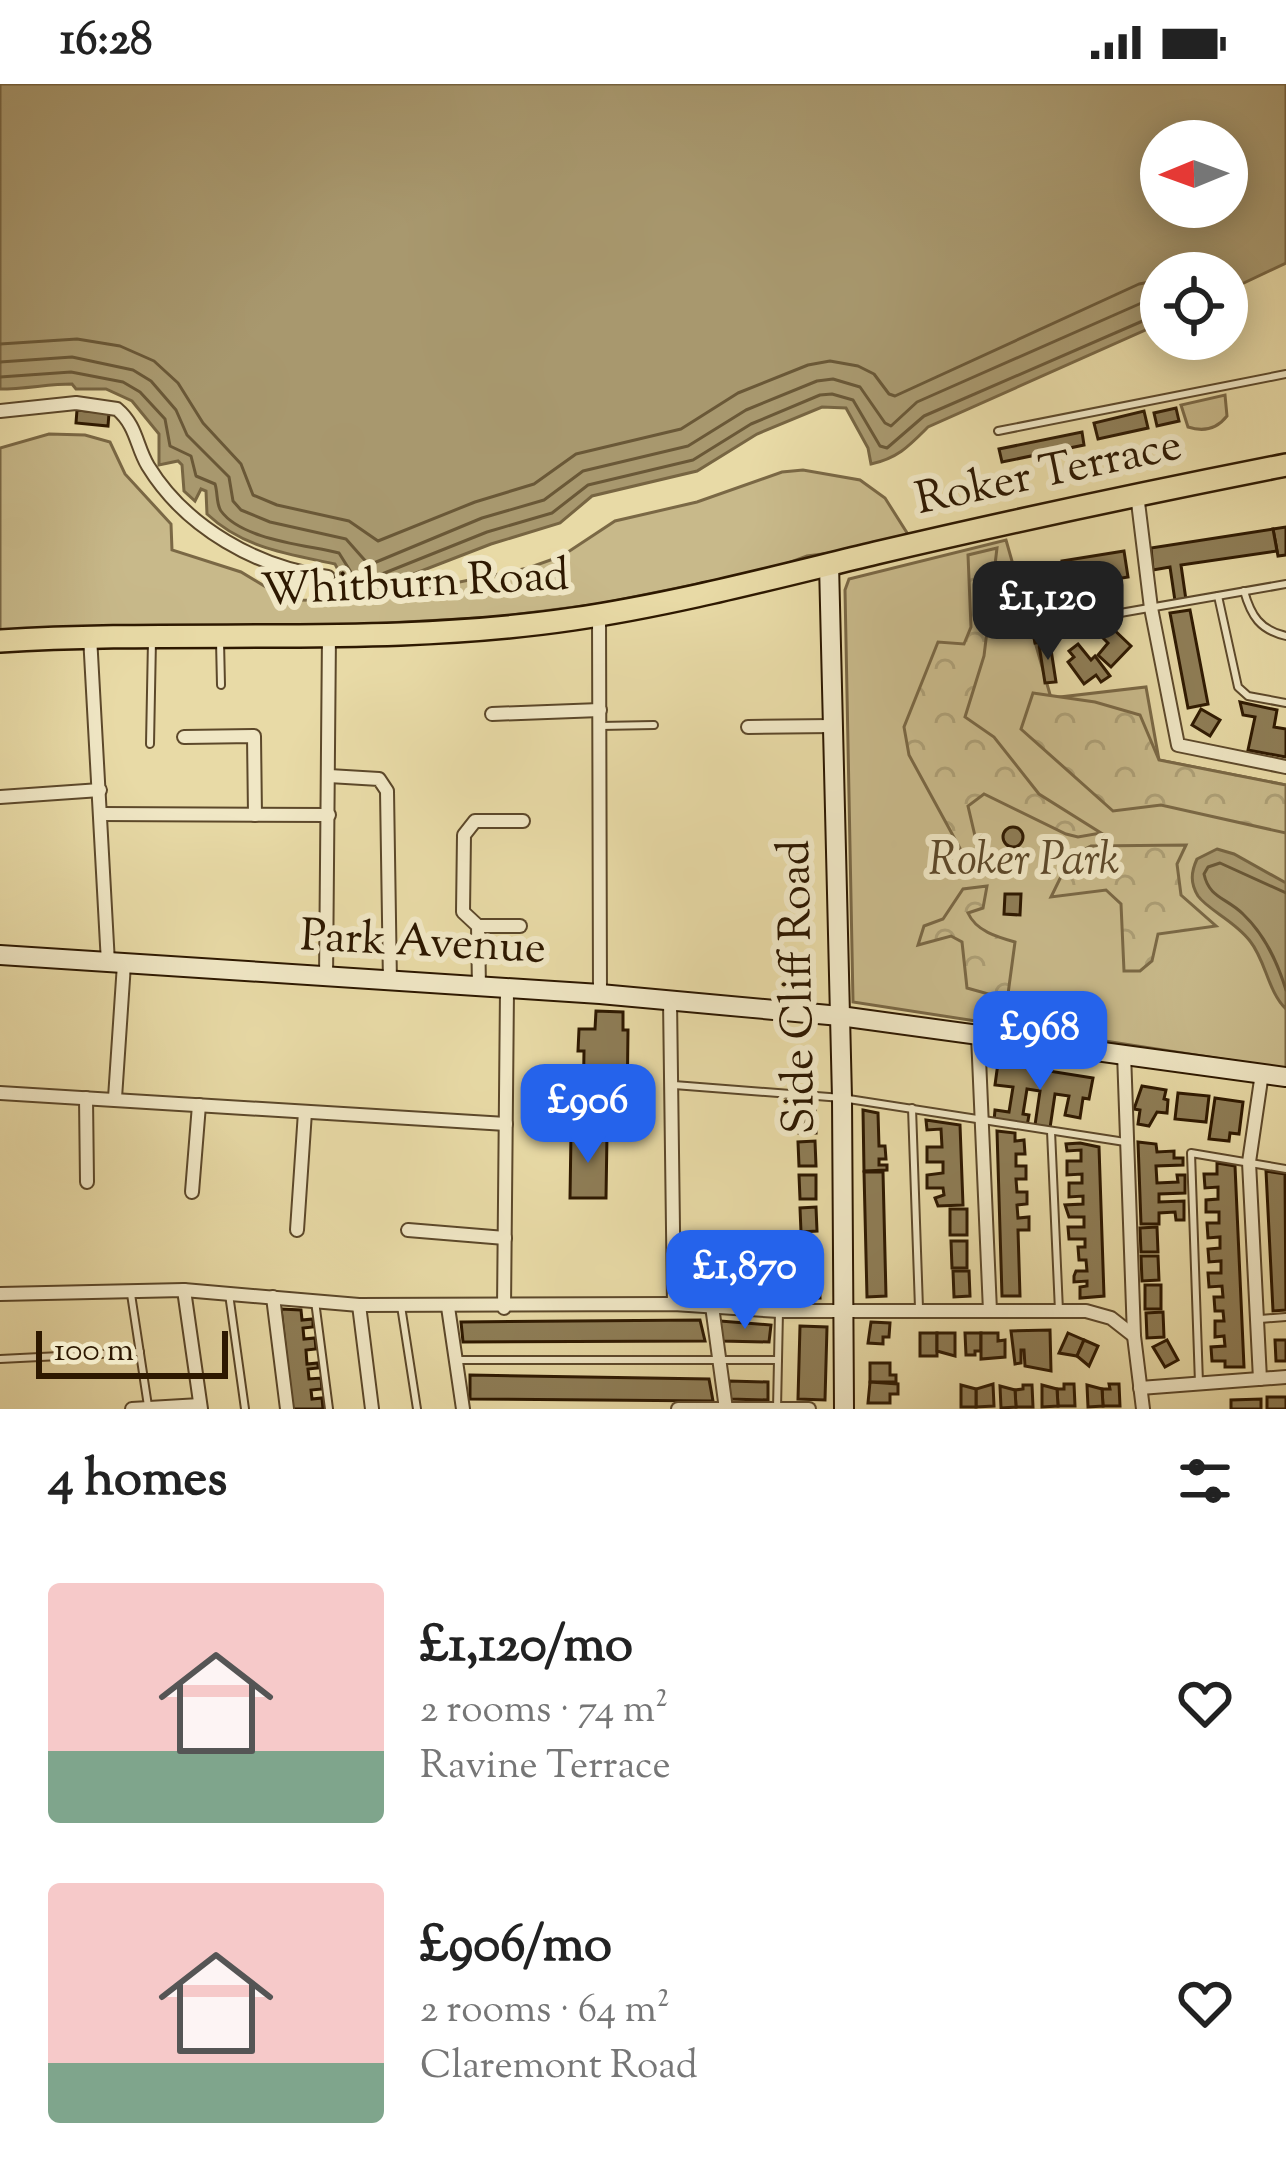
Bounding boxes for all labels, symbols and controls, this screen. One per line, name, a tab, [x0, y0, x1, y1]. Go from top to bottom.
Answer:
text: 16:28	[60, 10, 152, 75]
north arrow	[1140, 120, 1248, 228]
map controls	[1140, 120, 1248, 360]
button: locate	[1140, 252, 1248, 360]
street label: Roker Terrace	[910, 415, 1188, 535]
street label: Whitburn Road	[259, 545, 571, 627]
pin: £1,120	[950, 561, 1146, 663]
text: £1,120	[1000, 572, 1096, 628]
park label: Roker Park	[929, 830, 1119, 895]
street label: Side Cliff Road	[765, 839, 835, 1135]
street label: Park Avenue	[298, 906, 548, 984]
pin: £968	[969, 991, 1111, 1093]
text: £968	[1000, 1002, 1080, 1058]
pin: £906	[517, 1064, 659, 1166]
text: £906	[548, 1075, 628, 1131]
pin: £1,870	[647, 1230, 843, 1332]
text: £1,870	[693, 1241, 797, 1297]
scale bar	[36, 1325, 228, 1378]
text: 100 m	[54, 1328, 134, 1376]
text: 4 homes	[48, 1445, 227, 1518]
icon: filters	[1172, 1448, 1238, 1514]
text: £1,120/mo	[420, 1611, 633, 1684]
icon: home	[144, 1631, 288, 1775]
icon: heart	[1172, 1670, 1238, 1736]
text: 2 rooms · 74 m²	[420, 1684, 668, 1740]
text: Ravine Terrace	[420, 1740, 671, 1796]
text: £906/mo	[420, 1911, 612, 1984]
icon: home	[144, 1931, 288, 2075]
icon: heart	[1172, 1970, 1238, 2036]
text: 2 rooms · 64 m²	[420, 1984, 670, 2040]
text: Claremont Road	[420, 2040, 698, 2096]

